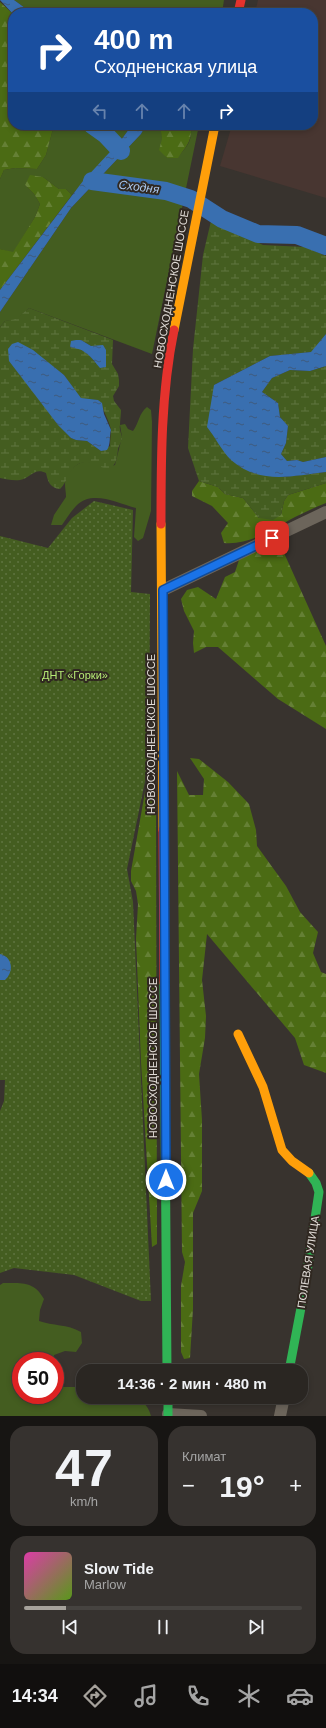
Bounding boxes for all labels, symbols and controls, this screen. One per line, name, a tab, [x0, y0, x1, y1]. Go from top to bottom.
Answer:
icon: right	[28, 24, 80, 76]
text: 400 m	[94, 24, 173, 55]
text: Сходненская улица	[94, 57, 257, 77]
icon: left	[89, 100, 111, 122]
icon: ahead	[131, 100, 153, 122]
icon: ahead	[173, 100, 195, 122]
icon: right	[215, 100, 237, 122]
water label: Сходня	[118, 178, 161, 197]
street label: НОВОСХОДНЕНСКОЕ ШОССЕ	[151, 209, 191, 369]
pin	[255, 521, 289, 555]
icon: arrive	[261, 527, 283, 549]
street label: НОВОСХОДНЕНСКОЕ ШОССЕ	[145, 654, 157, 814]
park label: ДНТ «Горки»	[42, 669, 108, 681]
street label: НОВОСХОДНЕНСКОЕ ШОССЕ	[147, 978, 159, 1138]
position arrow	[145, 1159, 187, 1201]
street label: ПОЛЕВАЯ УЛИЦА	[295, 1214, 321, 1309]
speed limit sign: 50	[12, 1352, 64, 1404]
text: 14:36 · 2 мин · 480 m	[117, 1375, 267, 1392]
text: 47	[55, 1439, 113, 1497]
text: Климат	[182, 1449, 226, 1464]
text: 19°	[219, 1470, 265, 1503]
text: −	[182, 1473, 195, 1498]
text: +	[289, 1473, 302, 1498]
text: km/h	[70, 1494, 98, 1509]
text: Slow Tide	[84, 1560, 154, 1577]
text: Marlow	[84, 1577, 126, 1592]
icon: previous	[59, 1616, 81, 1638]
icon: pause	[152, 1616, 174, 1638]
icon: next	[245, 1616, 267, 1638]
icon: directions	[81, 1682, 109, 1710]
icon: music	[132, 1682, 160, 1710]
icon: phone	[184, 1682, 212, 1710]
icon: climate	[235, 1682, 263, 1710]
icon: car	[286, 1682, 314, 1710]
text: 14:34	[12, 1686, 58, 1706]

